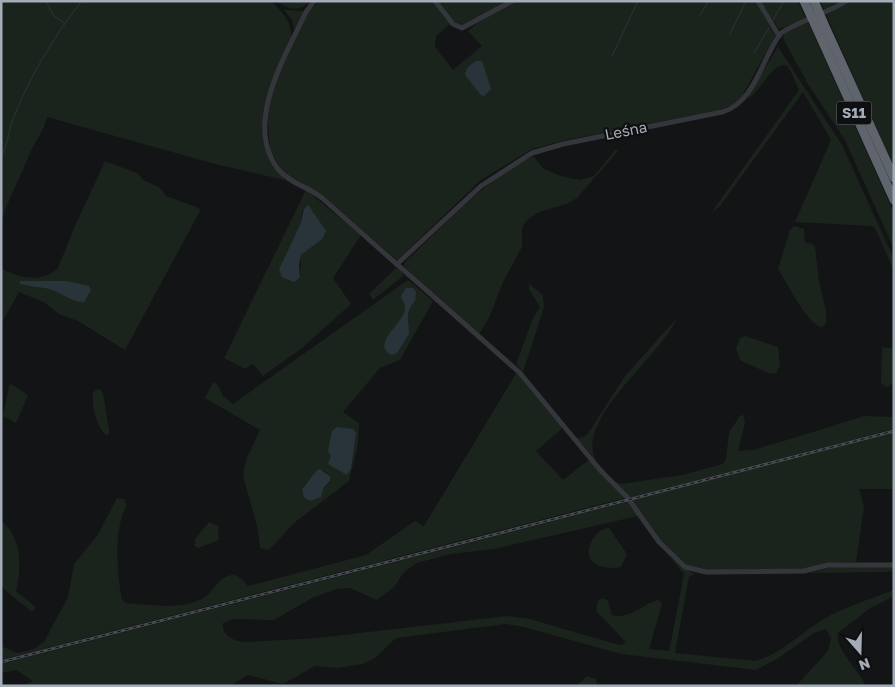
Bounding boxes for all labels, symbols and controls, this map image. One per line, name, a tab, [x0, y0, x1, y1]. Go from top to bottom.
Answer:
road number: S11	[836, 102, 872, 125]
street label: Leśna	[603, 117, 649, 143]
north arrow	[835, 627, 885, 677]
text: N	[857, 655, 873, 674]

